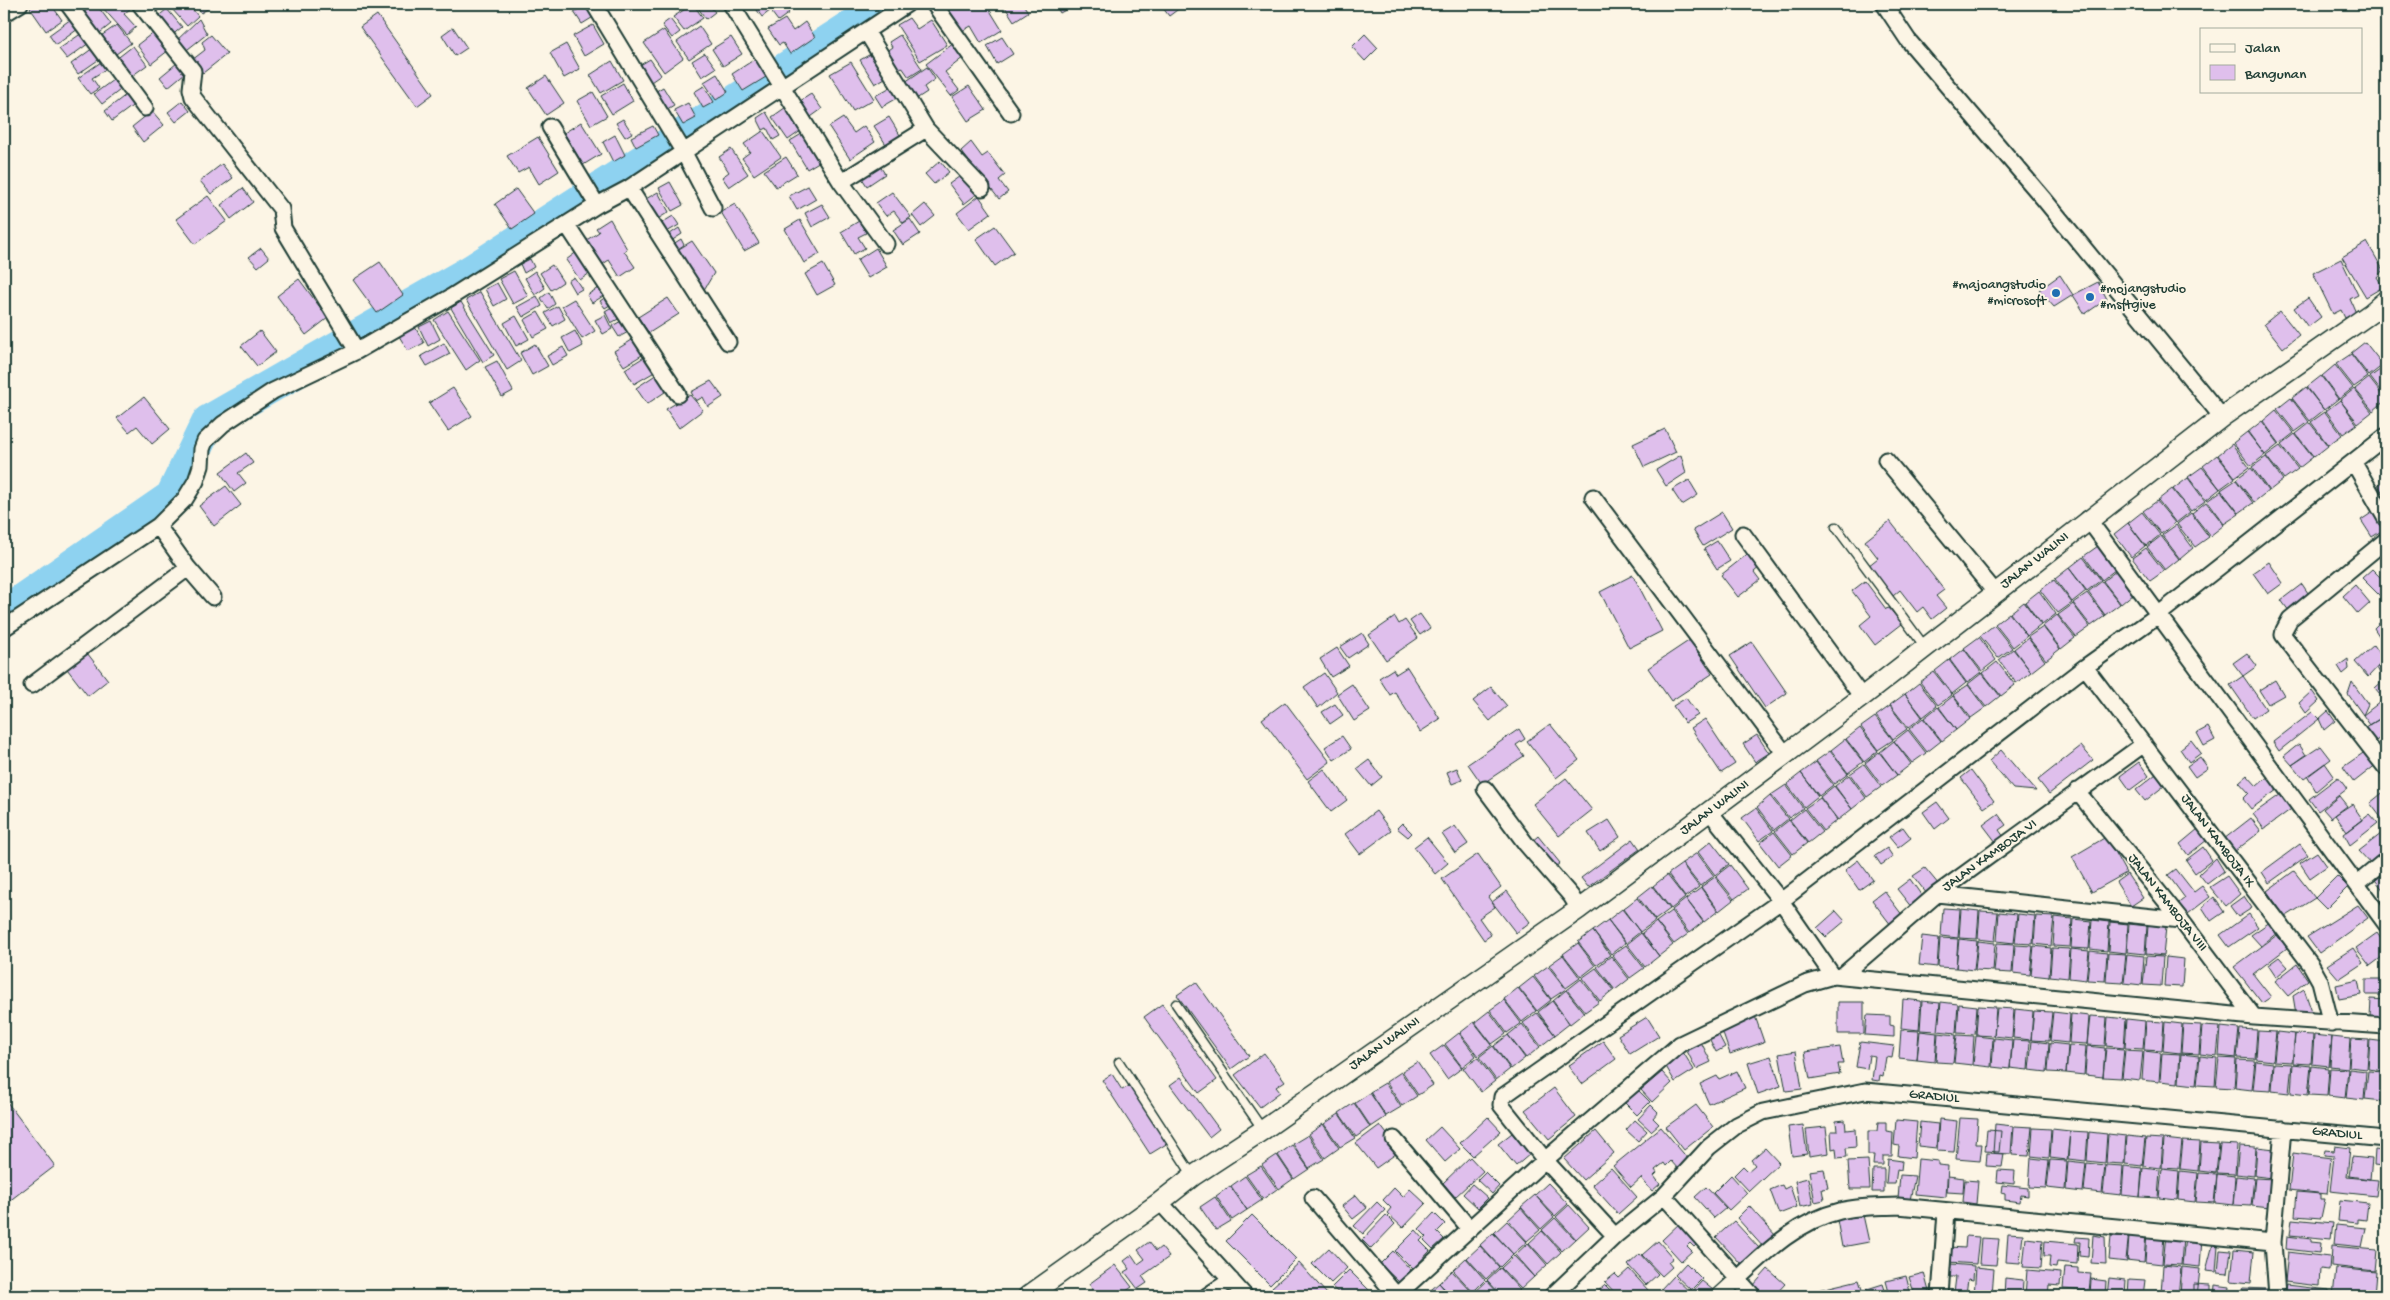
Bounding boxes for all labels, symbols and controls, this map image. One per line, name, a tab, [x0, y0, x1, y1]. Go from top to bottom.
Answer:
legend	[2200, 28, 2362, 92]
text: Jalan	[2245, 40, 2280, 58]
text: Bangunan	[2244, 66, 2306, 84]
place label: #majoangstudio #microsoft	[1952, 277, 2047, 310]
place label: #mojangstudio #msftgive	[2100, 281, 2186, 314]
marker: #majoangstudio #microsoft	[2050, 287, 2062, 299]
marker: #mojangstudio #msftgive	[2084, 291, 2096, 303]
street label: JALAN WALINI	[1997, 529, 2073, 593]
street label: JALAN WALINI	[1677, 776, 1753, 840]
street label: JALAN KAMBOJA IX	[2176, 791, 2258, 892]
street label: JALAN KAMBOJA VI	[1939, 816, 2041, 896]
street label: JALAN KAMBOJA VIII	[2123, 851, 2211, 955]
street label: JALAN WALINI	[1346, 1013, 1424, 1075]
street label: GRADIUL	[1908, 1086, 1961, 1108]
street label: GRADIUL	[2311, 1123, 2364, 1145]

